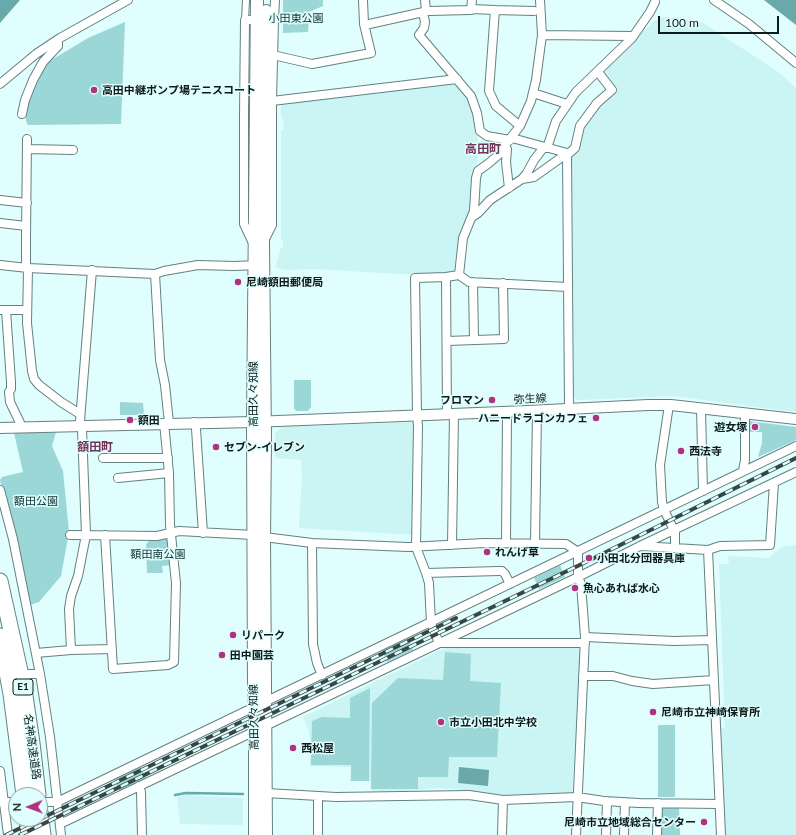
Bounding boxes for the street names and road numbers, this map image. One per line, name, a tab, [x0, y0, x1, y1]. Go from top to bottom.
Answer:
street label: 高田久々知線	[246, 361, 260, 427]
street label: 弥生線	[513, 392, 547, 406]
road number: E1	[13, 679, 33, 695]
street label: 高田久々知線	[247, 684, 261, 750]
street label: 名神高速道路	[21, 713, 43, 781]

